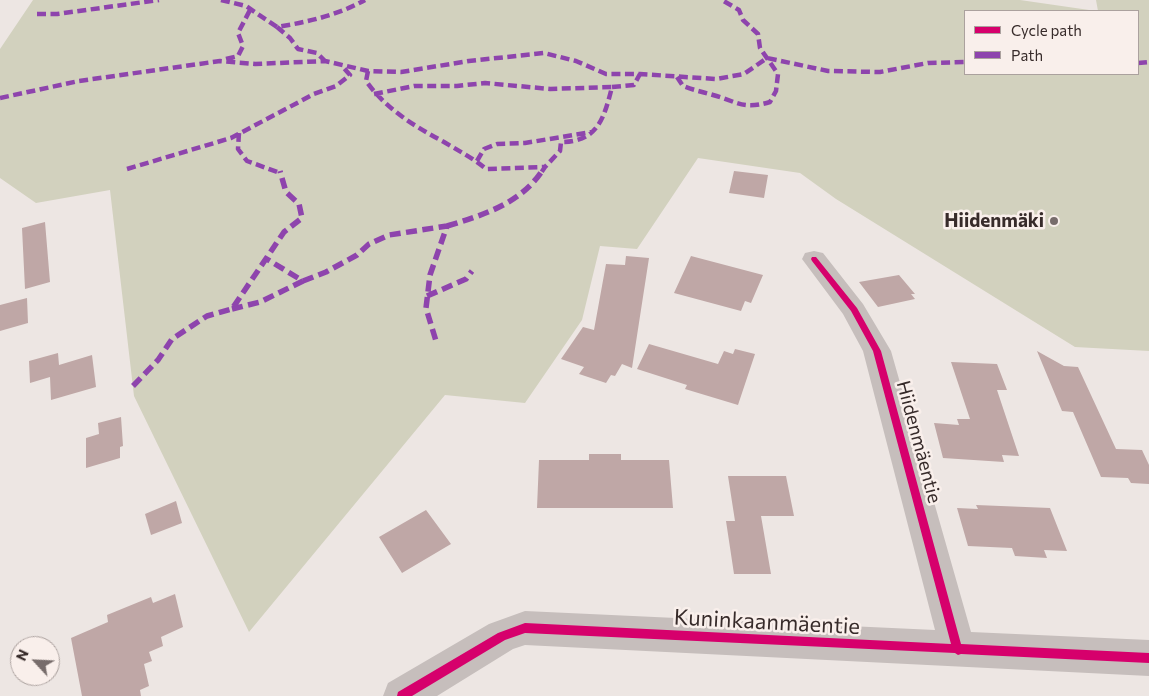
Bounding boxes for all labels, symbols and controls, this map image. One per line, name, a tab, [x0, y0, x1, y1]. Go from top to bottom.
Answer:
legend	[964, 10, 1139, 75]
text: Cycle path	[1011, 21, 1082, 39]
text: Path	[1011, 46, 1043, 64]
place label: Hiidenmäki	[944, 210, 1044, 232]
marker: Hiidenmäki	[1048, 215, 1060, 227]
street label: Hiidenmäentie	[892, 378, 946, 506]
street label: Kuninkaanmäentie	[673, 604, 861, 640]
north arrow	[10, 636, 60, 686]
text: N	[12, 647, 32, 663]

